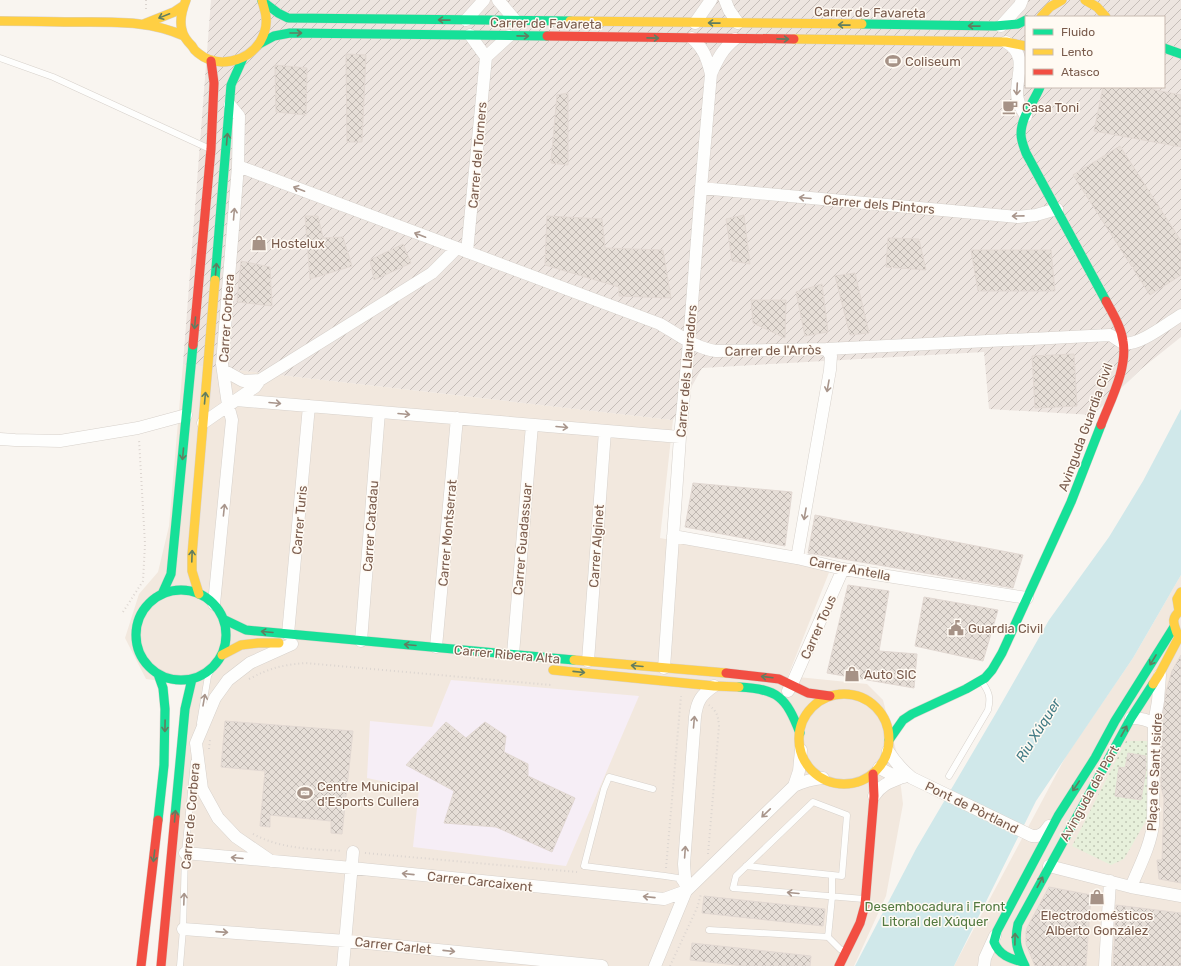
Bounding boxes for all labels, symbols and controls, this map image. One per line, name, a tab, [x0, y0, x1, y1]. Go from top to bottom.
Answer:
street label: Carrer de Favareta	[814, 4, 926, 21]
one-way arrow	[159, 13, 171, 20]
street label: Carrer de Favareta	[490, 15, 602, 32]
one-way arrow	[438, 16, 451, 24]
legend	[1025, 16, 1165, 88]
one-way arrow	[708, 19, 721, 27]
one-way arrow	[838, 21, 851, 28]
one-way arrow	[968, 22, 981, 30]
text: Fluido	[1061, 25, 1095, 39]
one-way arrow	[289, 29, 302, 37]
one-way arrow	[516, 32, 529, 40]
one-way arrow	[646, 34, 659, 41]
one-way arrow	[776, 35, 789, 43]
text: Lento	[1061, 45, 1093, 59]
sports icon: Coliseum	[884, 52, 902, 70]
place label: Coliseum	[905, 54, 961, 69]
text: Atasco	[1061, 65, 1100, 79]
one-way arrow	[1014, 82, 1021, 95]
cafe icon: Casa Toni	[1001, 98, 1019, 116]
place label: Casa Toni	[1022, 100, 1079, 115]
street label: Carrer del Torners	[465, 101, 490, 209]
one-way arrow	[224, 133, 231, 146]
one-way arrow	[293, 184, 305, 192]
street label: Carrer dels Pintors	[822, 192, 936, 217]
one-way arrow	[799, 194, 812, 201]
one-way arrow	[230, 208, 238, 221]
one-way arrow	[1012, 212, 1025, 220]
one-way arrow	[415, 230, 427, 238]
shop icon: Hostelux	[250, 234, 268, 252]
place label: Hostelux	[271, 236, 325, 251]
one-way arrow	[212, 263, 220, 276]
street label: Carrer Corbera	[216, 273, 237, 363]
street label: Carrer dels Llauradors	[673, 304, 700, 438]
one-way arrow	[191, 316, 199, 329]
street label: Carrer de l'Arròs	[725, 342, 822, 359]
street label: Avinguda Guardia Civil	[1055, 361, 1117, 494]
one-way arrow	[823, 379, 831, 392]
one-way arrow	[201, 392, 208, 405]
one-way arrow	[268, 400, 281, 407]
one-way arrow	[397, 410, 410, 417]
one-way arrow	[555, 423, 568, 431]
one-way arrow	[179, 447, 186, 460]
street label: Carrer Montserrat	[435, 479, 460, 587]
street label: Carrer Catadau	[360, 480, 381, 572]
street label: Carrer Guadassuar	[510, 482, 535, 596]
street label: Carrer Turis	[289, 484, 310, 555]
one-way arrow	[220, 504, 227, 517]
street label: Carrer Alginet	[586, 504, 608, 588]
one-way arrow	[801, 507, 809, 520]
one-way arrow	[189, 550, 196, 563]
street label: Carrer Antella	[808, 553, 892, 584]
street label: Carrer Tous	[798, 592, 839, 662]
public building icon: Guardia Civil	[947, 619, 965, 637]
place label: Guardia Civil	[968, 621, 1043, 636]
one-way arrow	[261, 628, 274, 636]
one-way arrow	[404, 641, 417, 649]
street label: Carrer Ribera Alta	[453, 642, 561, 667]
one-way arrow	[1149, 654, 1157, 665]
one-way arrow	[631, 662, 644, 669]
shop icon: Auto SIC	[843, 665, 861, 683]
place label: Auto SIC	[864, 667, 917, 682]
one-way arrow	[572, 669, 585, 676]
one-way arrow	[761, 674, 774, 681]
one-way arrow	[200, 694, 208, 707]
water label: Riu Xúquer	[1012, 695, 1065, 765]
street label: Plaça de Sant Isidre	[1144, 712, 1165, 832]
one-way arrow	[691, 716, 698, 729]
one-way arrow	[161, 719, 169, 732]
one-way arrow	[1120, 725, 1128, 737]
street label: Avinguda del Port	[1057, 743, 1123, 844]
street label: Carrer de Corbera	[178, 762, 203, 870]
street label: Pont de Pòrtland	[923, 778, 1021, 836]
place label: Centre Municipal d'Esports Cullera	[317, 779, 419, 809]
one-way arrow	[1072, 781, 1080, 792]
sports icon: Centre Municipal d'Esports Cullera	[296, 784, 314, 802]
one-way arrow	[761, 808, 771, 818]
one-way arrow	[172, 810, 179, 823]
one-way arrow	[682, 846, 689, 859]
one-way arrow	[150, 849, 157, 862]
one-way arrow	[231, 854, 244, 862]
street label: Carrer Carcaixent	[427, 869, 533, 894]
one-way arrow	[402, 870, 415, 878]
one-way arrow	[1037, 876, 1044, 888]
shop icon: Electrodomésticos Alberto González	[1088, 888, 1106, 906]
one-way arrow	[787, 890, 800, 897]
one-way arrow	[180, 893, 188, 906]
one-way arrow	[643, 894, 656, 901]
park label: Desembocadura i Front Litoral del Xúquer	[865, 899, 1005, 929]
place label: Electrodomésticos Alberto González	[1040, 908, 1154, 938]
one-way arrow	[215, 928, 228, 935]
one-way arrow	[1012, 933, 1019, 946]
street label: Carrer Carlet	[354, 934, 432, 957]
one-way arrow	[442, 947, 455, 955]

